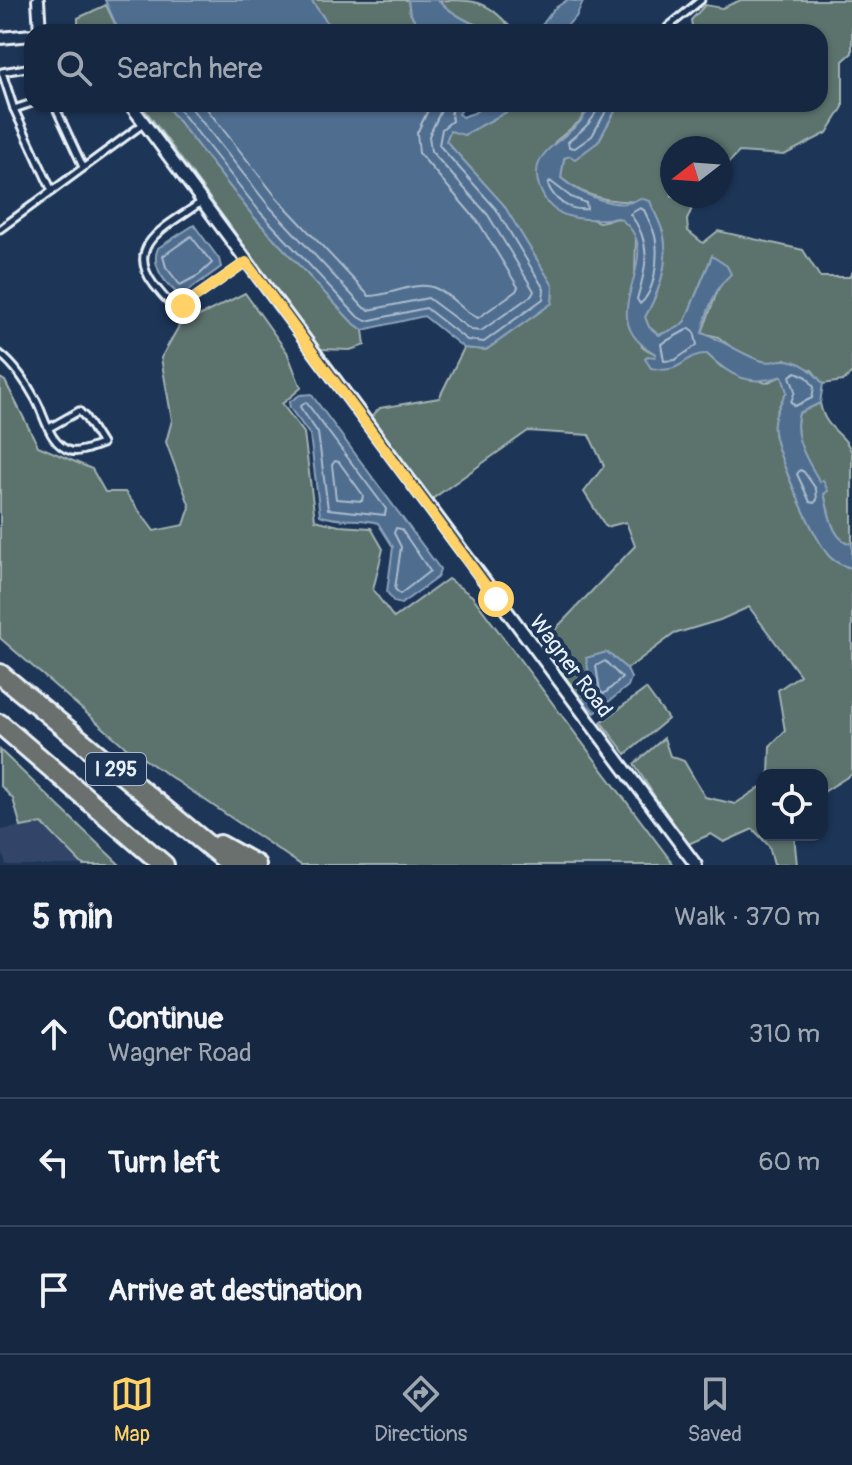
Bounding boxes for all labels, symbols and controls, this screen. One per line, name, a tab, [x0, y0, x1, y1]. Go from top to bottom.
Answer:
search box	[24, 24, 828, 112]
icon: search	[52, 46, 96, 90]
text: Search here	[116, 50, 263, 87]
north arrow	[660, 136, 732, 208]
route end	[165, 288, 201, 324]
route start	[478, 581, 514, 617]
street label: Wagner Road	[523, 609, 619, 723]
road number: I 295	[86, 753, 146, 785]
map controls	[756, 769, 828, 841]
button: locate	[756, 769, 828, 841]
text: 5 min	[32, 896, 113, 939]
text: Walk · 370 m	[674, 901, 820, 933]
text: Continue	[108, 1000, 223, 1037]
icon: ahead	[32, 1012, 76, 1056]
text: 310 m	[749, 1018, 820, 1050]
text: Wagner Road	[108, 1037, 252, 1069]
icon: left	[32, 1140, 76, 1184]
text: Turn left	[108, 1144, 219, 1181]
text: 60 m	[758, 1146, 820, 1178]
icon: arrive	[32, 1268, 76, 1312]
text: Arrive at destination	[108, 1272, 362, 1309]
tab: Map	[110, 1372, 154, 1448]
tab: Directions	[374, 1372, 467, 1448]
tab: Saved	[687, 1372, 742, 1448]

